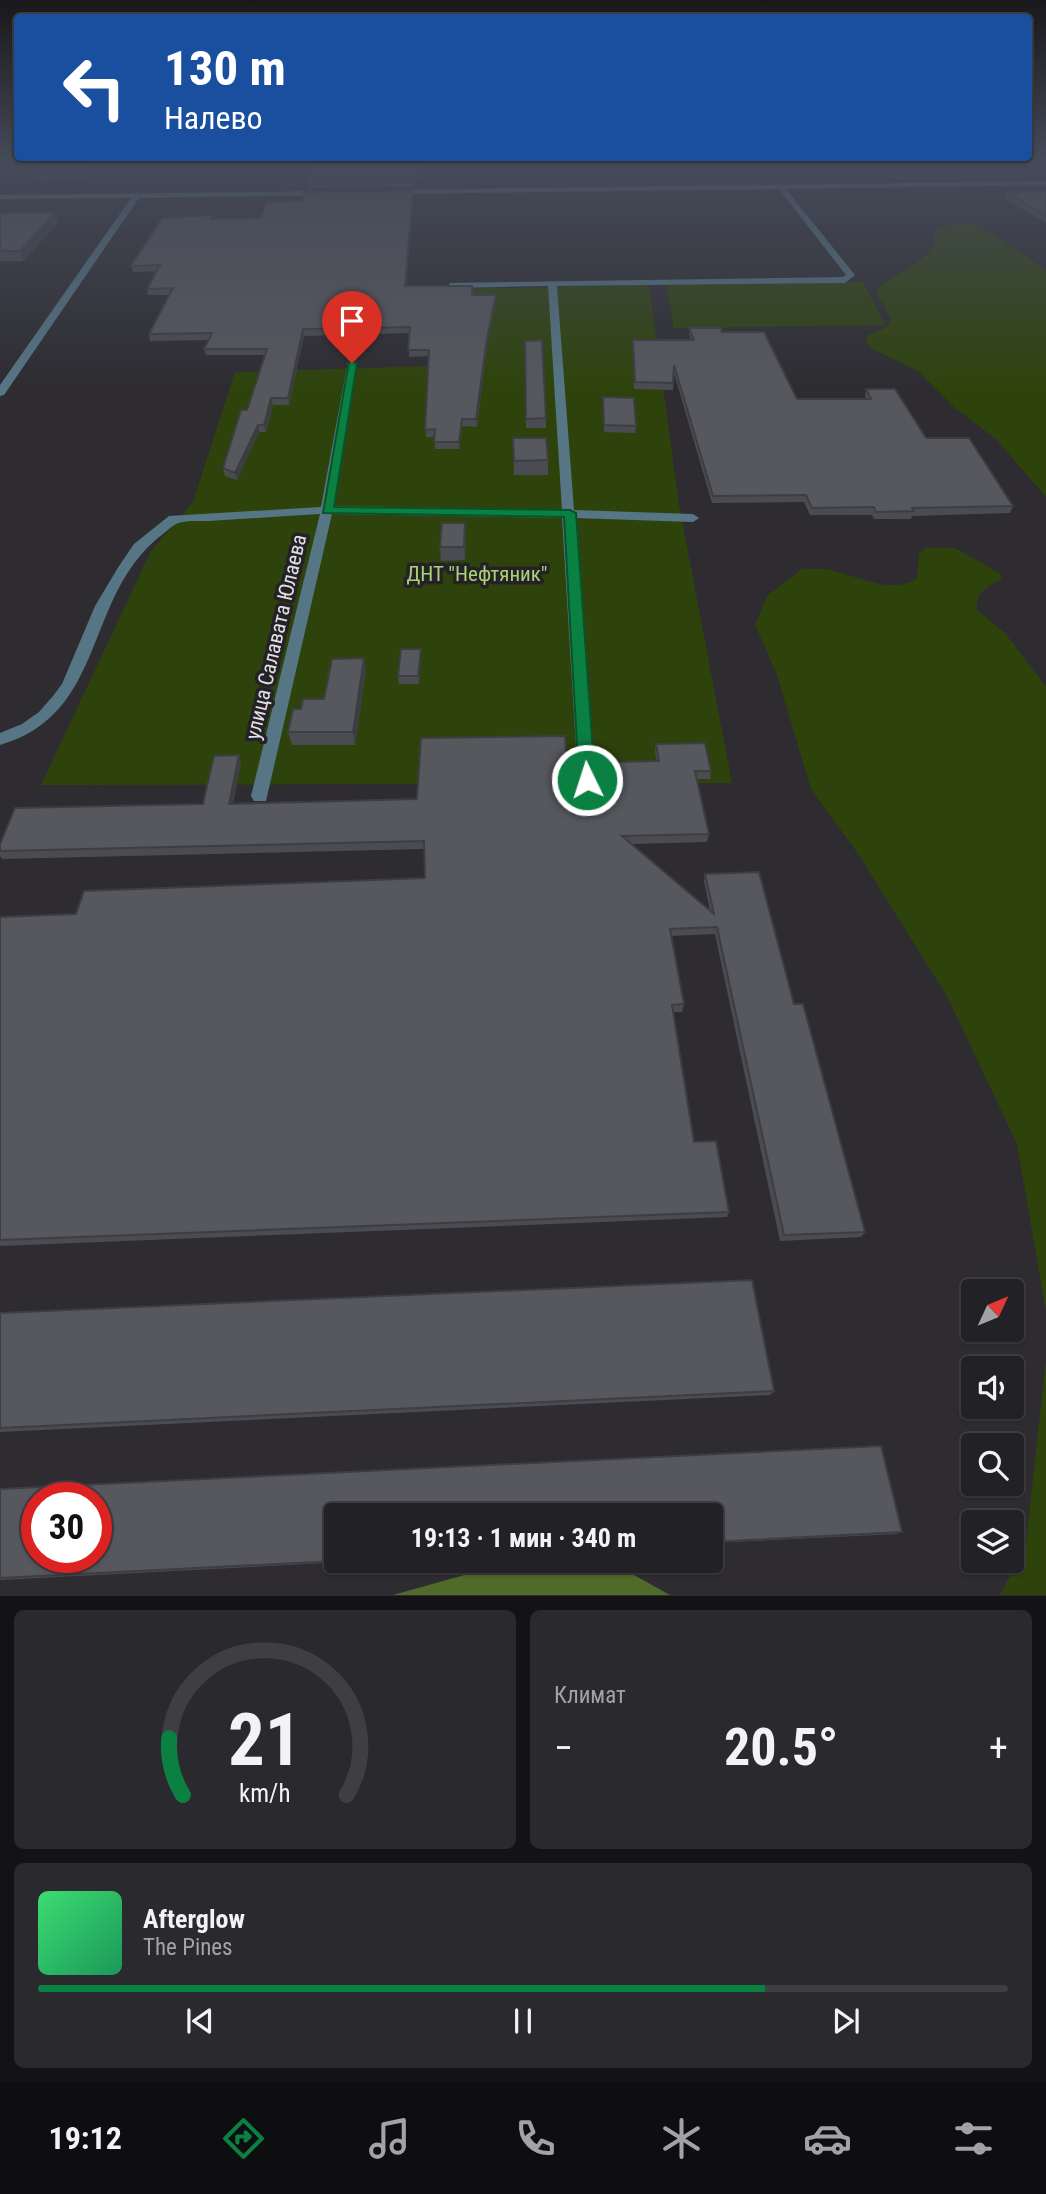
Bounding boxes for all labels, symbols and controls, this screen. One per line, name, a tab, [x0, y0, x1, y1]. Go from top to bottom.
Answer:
text: 130 m	[164, 40, 286, 97]
icon: left	[49, 42, 140, 133]
text: Налево	[164, 99, 263, 137]
pin	[322, 291, 382, 363]
icon: arrive	[333, 302, 371, 340]
street label: улица Салавата Юлаева	[241, 532, 311, 742]
park label: ДНТ "Нефтяник"	[406, 562, 548, 586]
position arrow	[550, 743, 624, 817]
north arrow	[961, 1279, 1024, 1342]
map controls	[961, 1279, 1024, 1573]
button: sound	[961, 1356, 1024, 1419]
button: search	[961, 1433, 1024, 1496]
speed limit sign: 30	[21, 1482, 112, 1573]
button: layers	[961, 1510, 1024, 1573]
text: 19:13 · 1 мин · 340 m	[411, 1523, 636, 1553]
text: Климат	[554, 1682, 626, 1709]
text: 21	[228, 1698, 302, 1784]
text: 20.5°	[724, 1717, 838, 1778]
text: −	[554, 1726, 573, 1770]
text: +	[989, 1726, 1008, 1770]
text: km/h	[239, 1779, 291, 1808]
text: Afterglow	[143, 1904, 245, 1934]
text: The Pines	[143, 1934, 233, 1961]
icon: previous	[181, 2002, 219, 2040]
icon: pause	[504, 2002, 542, 2040]
icon: next	[827, 2002, 865, 2040]
icon: directions	[219, 2114, 268, 2163]
icon: music	[365, 2114, 414, 2163]
icon: phone	[511, 2114, 560, 2163]
icon: climate	[657, 2114, 706, 2163]
icon: car	[803, 2114, 852, 2163]
icon: filters	[949, 2114, 998, 2163]
text: 19:12	[48, 2119, 122, 2157]

